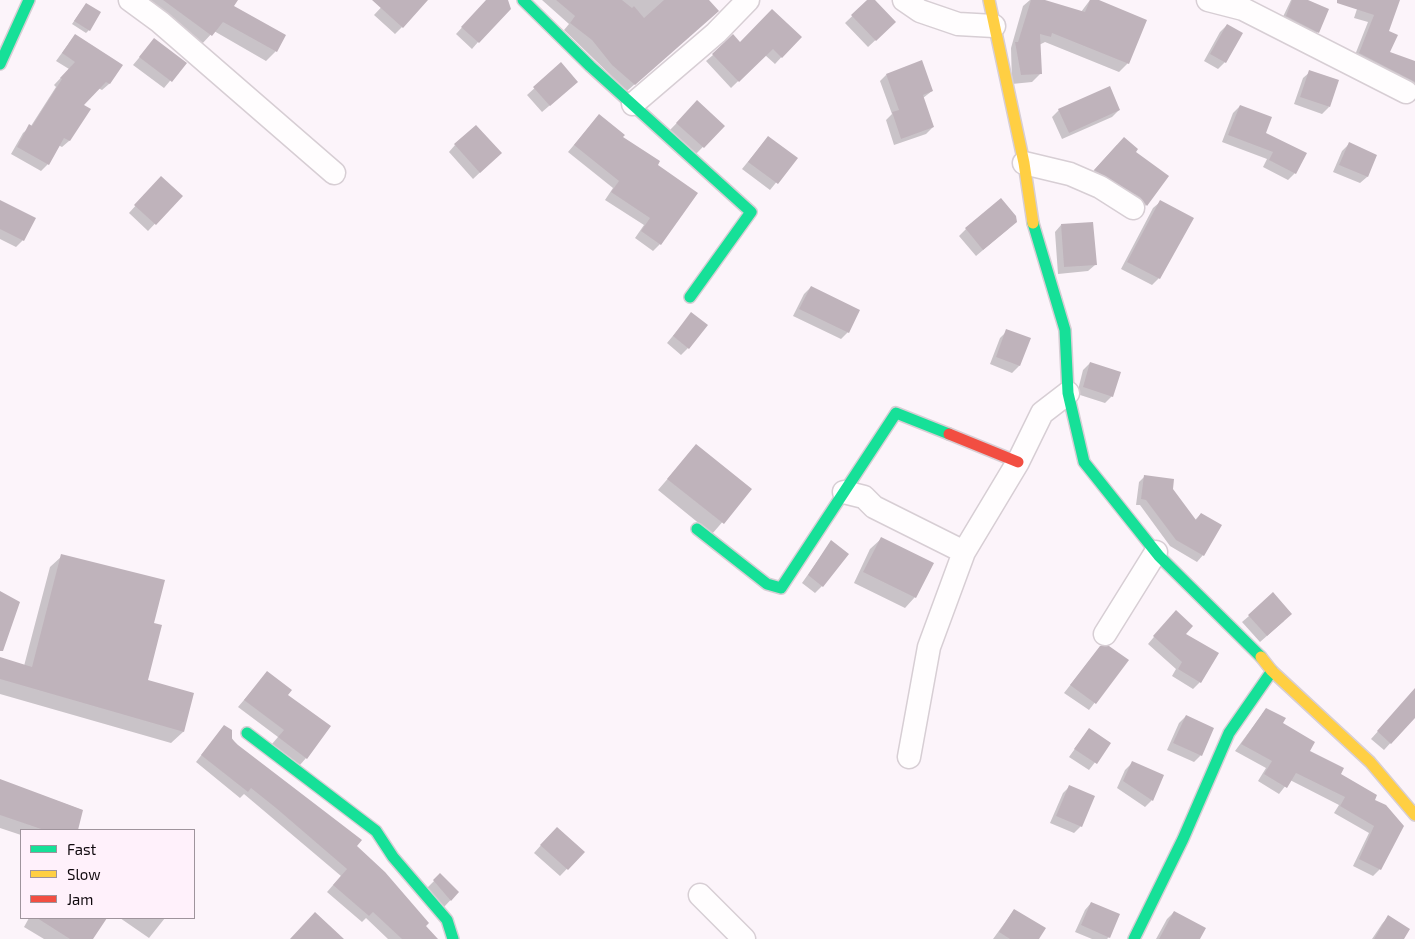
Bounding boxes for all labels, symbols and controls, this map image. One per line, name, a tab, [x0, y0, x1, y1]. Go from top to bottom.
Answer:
legend	[20, 829, 195, 919]
text: Fast	[67, 840, 96, 858]
text: Slow	[67, 865, 101, 883]
text: Jam	[67, 890, 93, 908]

